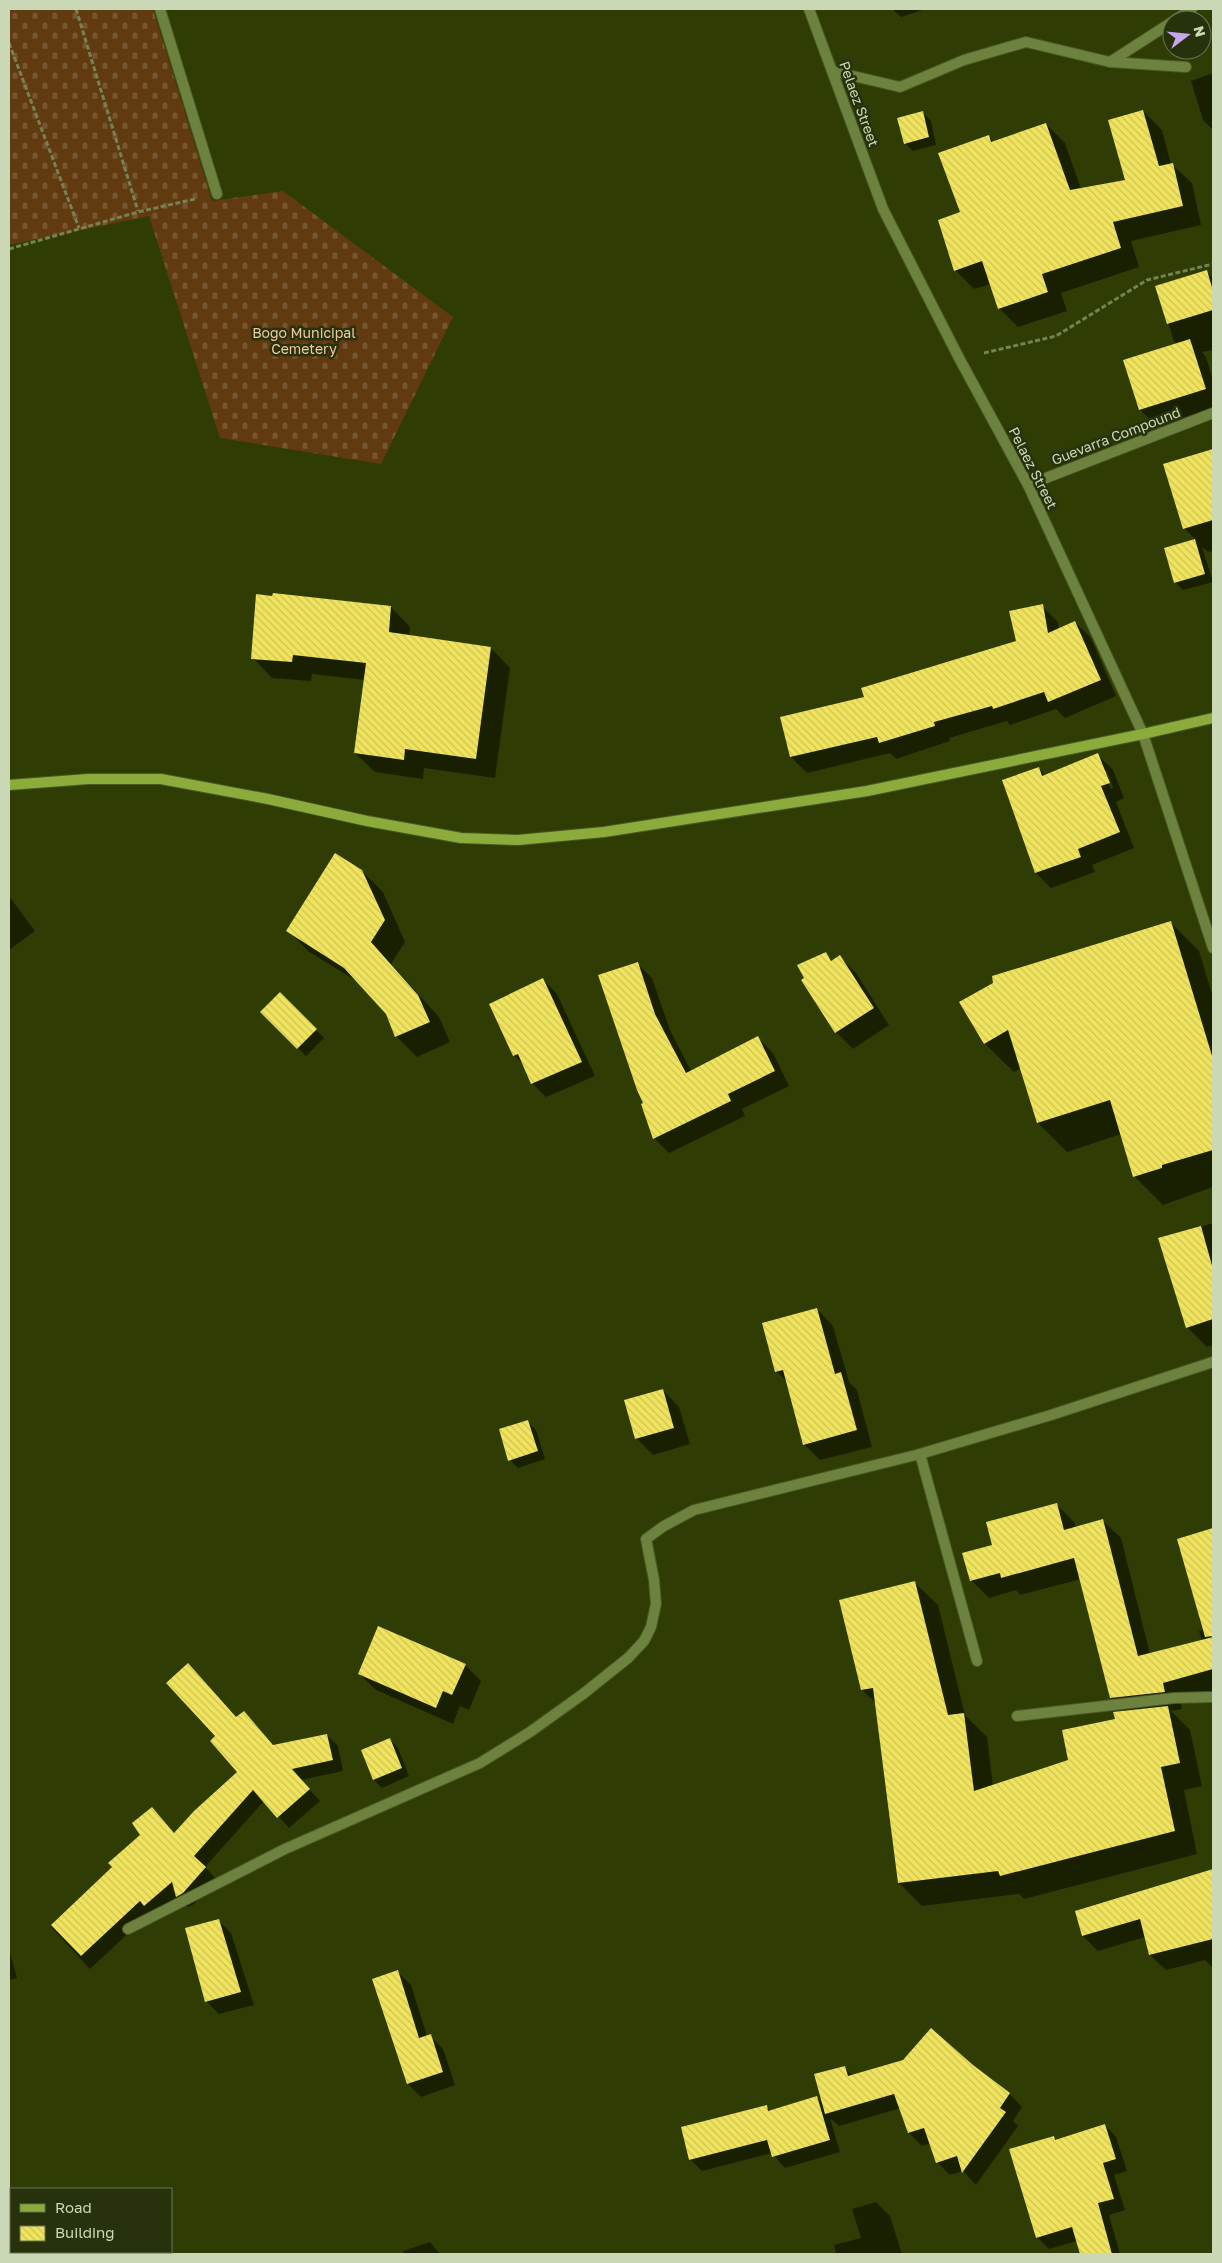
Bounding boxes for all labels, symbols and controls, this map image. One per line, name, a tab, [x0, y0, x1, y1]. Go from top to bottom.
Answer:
north arrow	[1162, 10, 1212, 60]
text: N	[1190, 24, 1210, 39]
street label: Pelaez Street	[836, 59, 883, 149]
park label: Bogo Municipal Cemetery	[252, 324, 356, 357]
street label: Guevarra Compound	[1049, 403, 1183, 468]
street label: Pelaez Street	[1005, 424, 1061, 512]
legend	[10, 2188, 172, 2253]
text: Road	[55, 2198, 92, 2216]
text: Building	[55, 2223, 115, 2241]

